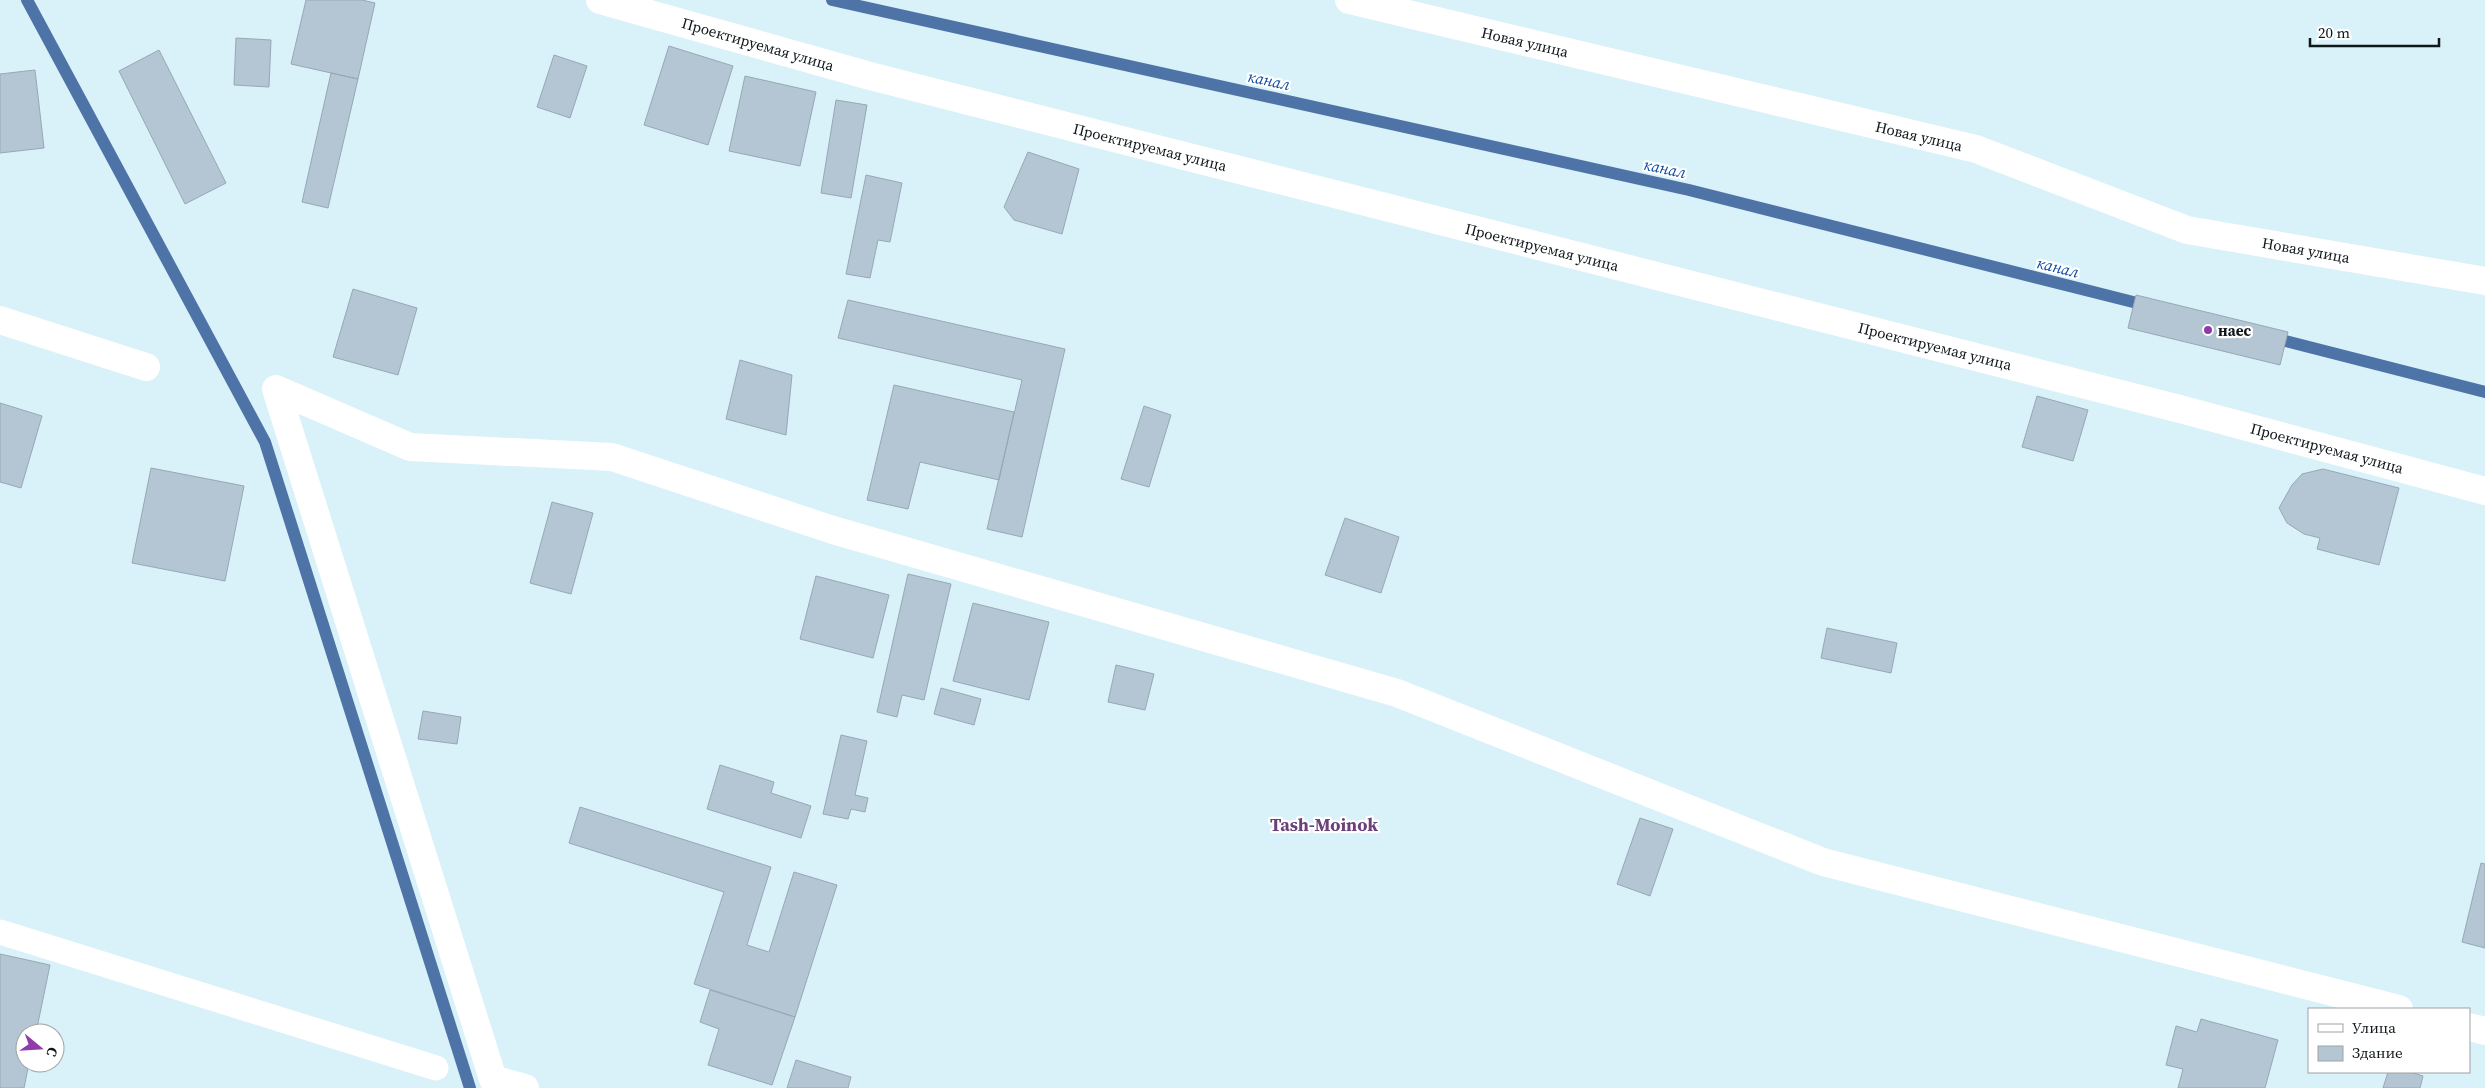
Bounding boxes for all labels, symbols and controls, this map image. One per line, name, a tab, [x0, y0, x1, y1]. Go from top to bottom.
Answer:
street label: Проектируемая улица	[679, 12, 837, 76]
scale bar	[2310, 15, 2439, 47]
street label: Новая улица	[1479, 22, 1571, 62]
text: 20 m	[2318, 22, 2350, 43]
water label: канал	[1246, 65, 1292, 95]
street label: Новая улица	[1873, 116, 1965, 156]
street label: Проектируемая улица	[1071, 118, 1229, 176]
water label: канал	[1642, 153, 1688, 183]
street label: Проектируемая улица	[1463, 218, 1621, 276]
street label: Новая улица	[2260, 232, 2352, 268]
water label: канал	[2035, 251, 2082, 283]
street label: Проектируемая улица	[1856, 317, 2014, 375]
place label: наес	[2218, 320, 2251, 341]
marker: наес	[2202, 324, 2214, 336]
street label: Проектируемая улица	[2248, 417, 2406, 479]
district label: Tash-Moinok	[1270, 812, 1378, 837]
legend	[2308, 1008, 2470, 1073]
text: Улица	[2352, 1017, 2396, 1038]
north arrow	[15, 1023, 65, 1073]
text: Здание	[2352, 1042, 2403, 1063]
text: С	[41, 1045, 63, 1060]

